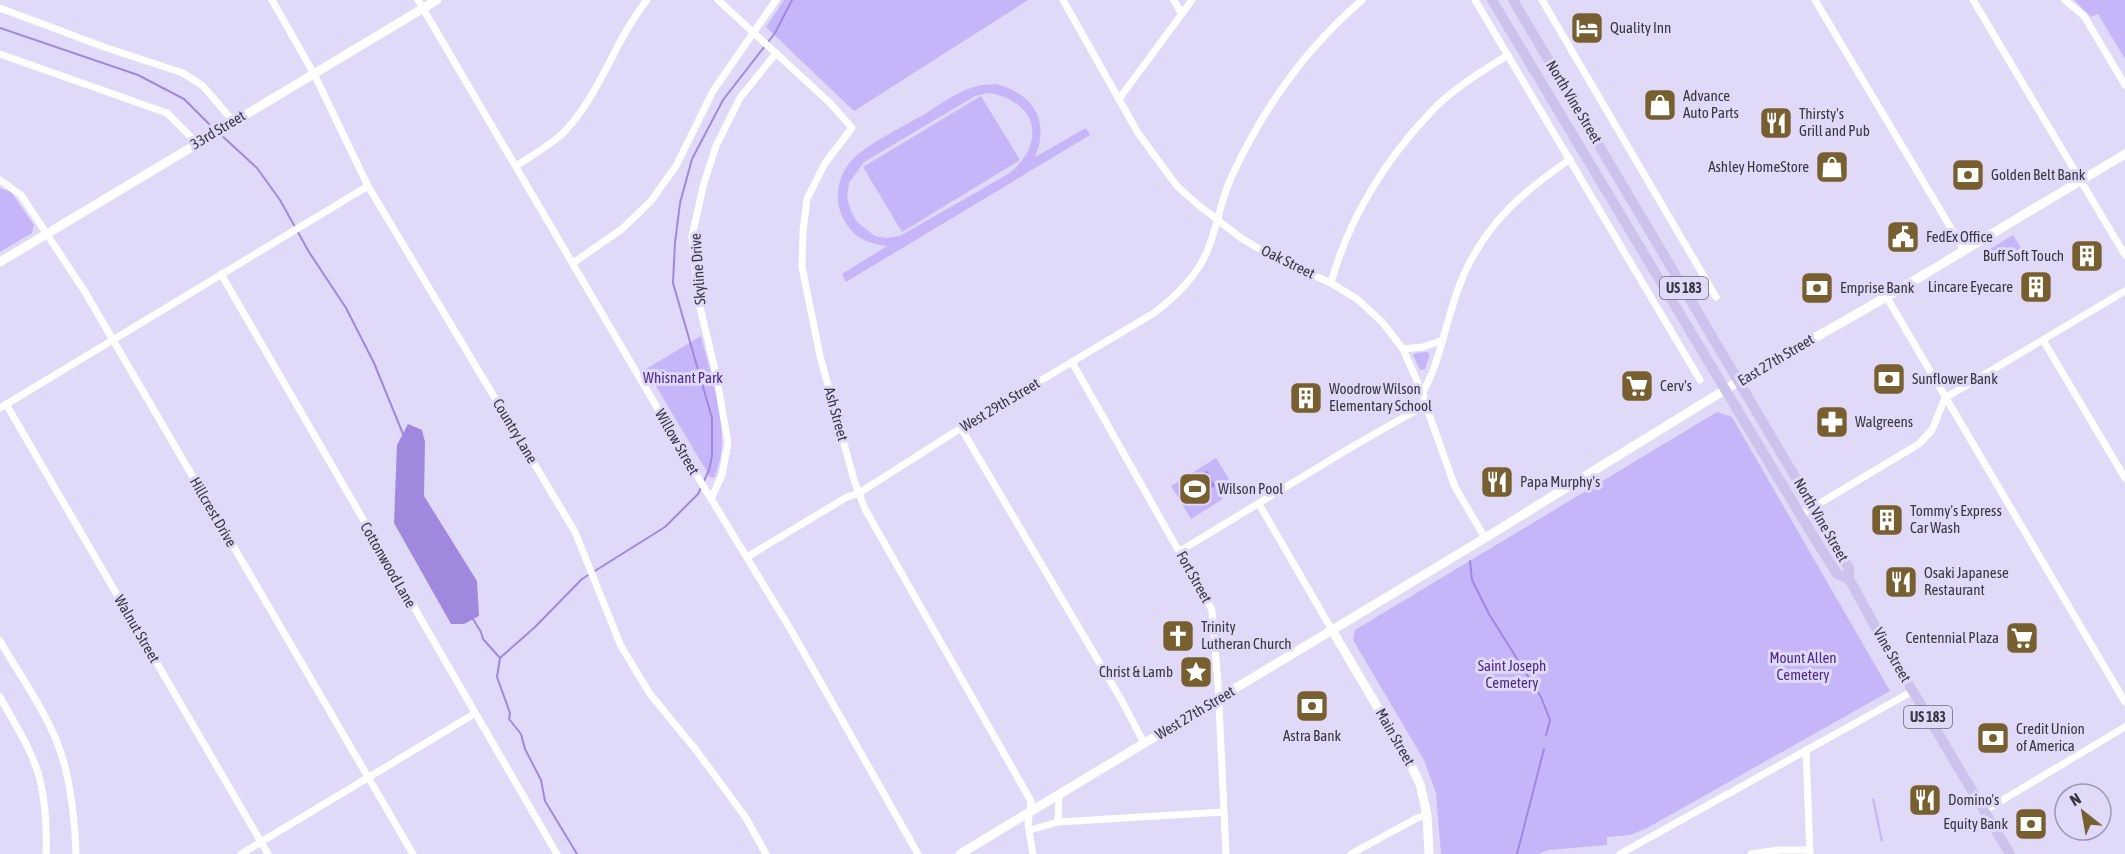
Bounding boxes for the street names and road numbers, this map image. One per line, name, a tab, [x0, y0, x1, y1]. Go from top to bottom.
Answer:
street label: North Vine Street	[1543, 57, 1606, 146]
street label: 33rd Street	[187, 107, 248, 152]
street label: Skyline Drive	[687, 232, 708, 305]
street label: Oak Street	[1259, 241, 1318, 282]
road number: US 183	[1660, 277, 1708, 299]
street label: East 27th Street	[1735, 330, 1817, 389]
street label: West 29th Street	[957, 374, 1043, 435]
street label: Ash Street	[821, 385, 852, 443]
street label: Country Lane	[490, 395, 541, 466]
street label: Willow Street	[652, 406, 703, 478]
street label: Hillcrest Drive	[187, 474, 240, 550]
street label: North Vine Street	[1791, 475, 1852, 565]
street label: Cottonwood Lane	[357, 519, 420, 611]
street label: Fort Street	[1173, 548, 1216, 606]
street label: Walnut Street	[111, 592, 164, 666]
street label: Vine Street	[1870, 625, 1915, 685]
street label: West 27th Street	[1152, 682, 1238, 743]
street label: Main Street	[1372, 705, 1418, 768]
road number: US 183	[1904, 706, 1952, 728]

